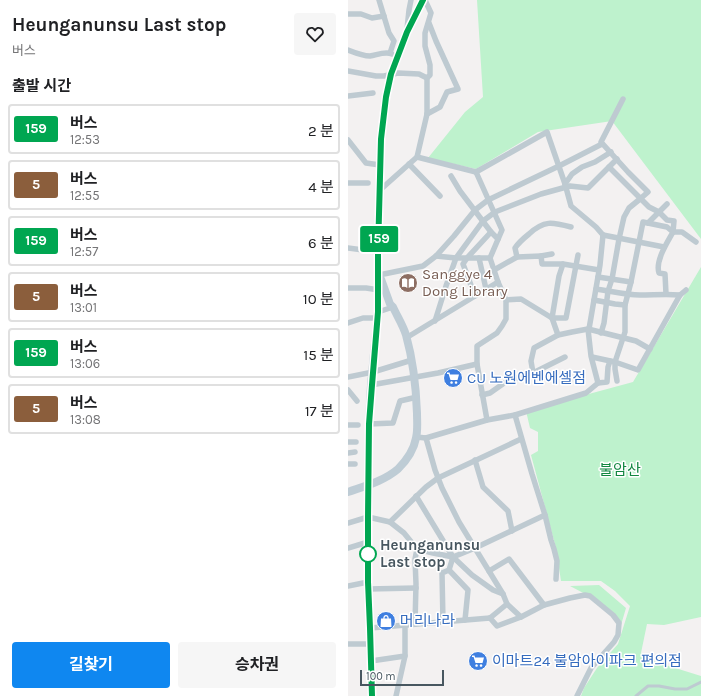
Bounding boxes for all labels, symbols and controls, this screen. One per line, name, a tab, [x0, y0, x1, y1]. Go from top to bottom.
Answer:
button: heart	[294, 13, 336, 55]
text: Heunganunsu Last stop	[12, 14, 226, 36]
text: 버스	[12, 43, 36, 58]
text: 출발 시간	[12, 77, 71, 95]
text: 버스	[70, 114, 98, 132]
text: 159	[25, 120, 47, 137]
text: 2 분	[308, 122, 334, 140]
text: 12:53	[70, 132, 100, 147]
text: 버스	[70, 170, 98, 188]
text: 5	[32, 176, 40, 193]
text: 4 분	[308, 178, 334, 196]
text: 12:55	[70, 188, 100, 203]
text: 버스	[70, 226, 98, 244]
line badge: 159	[356, 226, 402, 252]
text: 159	[368, 230, 390, 247]
text: 159	[25, 232, 47, 249]
text: 6 분	[308, 234, 334, 252]
text: 12:57	[70, 244, 98, 259]
place label: Sanggye 4 Dong Library	[422, 265, 508, 300]
library icon: Sanggye 4 Dong Library	[397, 272, 419, 294]
text: 버스	[70, 282, 98, 300]
text: 5	[32, 288, 40, 305]
text: 10 분	[303, 290, 334, 308]
text: 13:01	[70, 300, 97, 315]
text: 버스	[70, 338, 98, 356]
text: 159	[25, 344, 47, 361]
text: 15 분	[303, 346, 334, 364]
text: 13:06	[70, 356, 100, 371]
supermarket icon: CU 노원에벤에셀점	[442, 367, 464, 389]
place label: CU 노원에벤에셀점	[467, 369, 586, 387]
text: 버스	[70, 394, 98, 412]
text: 5	[32, 400, 40, 417]
text: 17 분	[305, 402, 334, 420]
text: 13:08	[70, 412, 101, 427]
park label: 불암산	[599, 461, 641, 479]
place label: Heunganunsu Last stop	[380, 536, 480, 571]
marker: Heunganunsu Last stop	[359, 545, 377, 563]
shop icon: 머리나라	[375, 610, 397, 632]
place label: 머리나라	[400, 612, 455, 630]
button: 길찾기	[12, 642, 170, 688]
button: 승차권	[178, 642, 336, 688]
supermarket icon: 이마트24 불암아이파크 편의점	[467, 650, 489, 672]
place label: 이마트24 불암아이파크 편의점	[492, 652, 682, 670]
scale bar	[360, 668, 444, 687]
text: 100 m	[366, 670, 396, 683]

